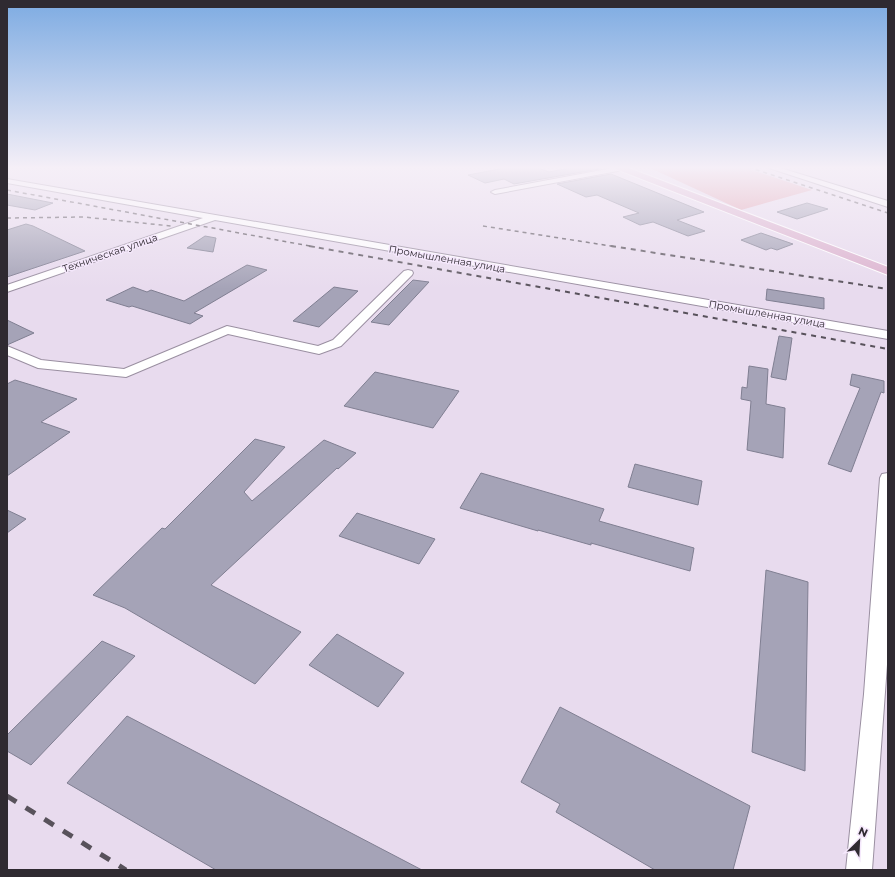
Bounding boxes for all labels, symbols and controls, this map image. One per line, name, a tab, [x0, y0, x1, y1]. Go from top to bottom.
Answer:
street label: Техническая улица	[61, 231, 159, 275]
street label: Промышленная улица	[388, 242, 506, 276]
street label: Промышленная улица	[708, 297, 826, 331]
north arrow	[839, 821, 879, 861]
text: N	[856, 824, 870, 840]

